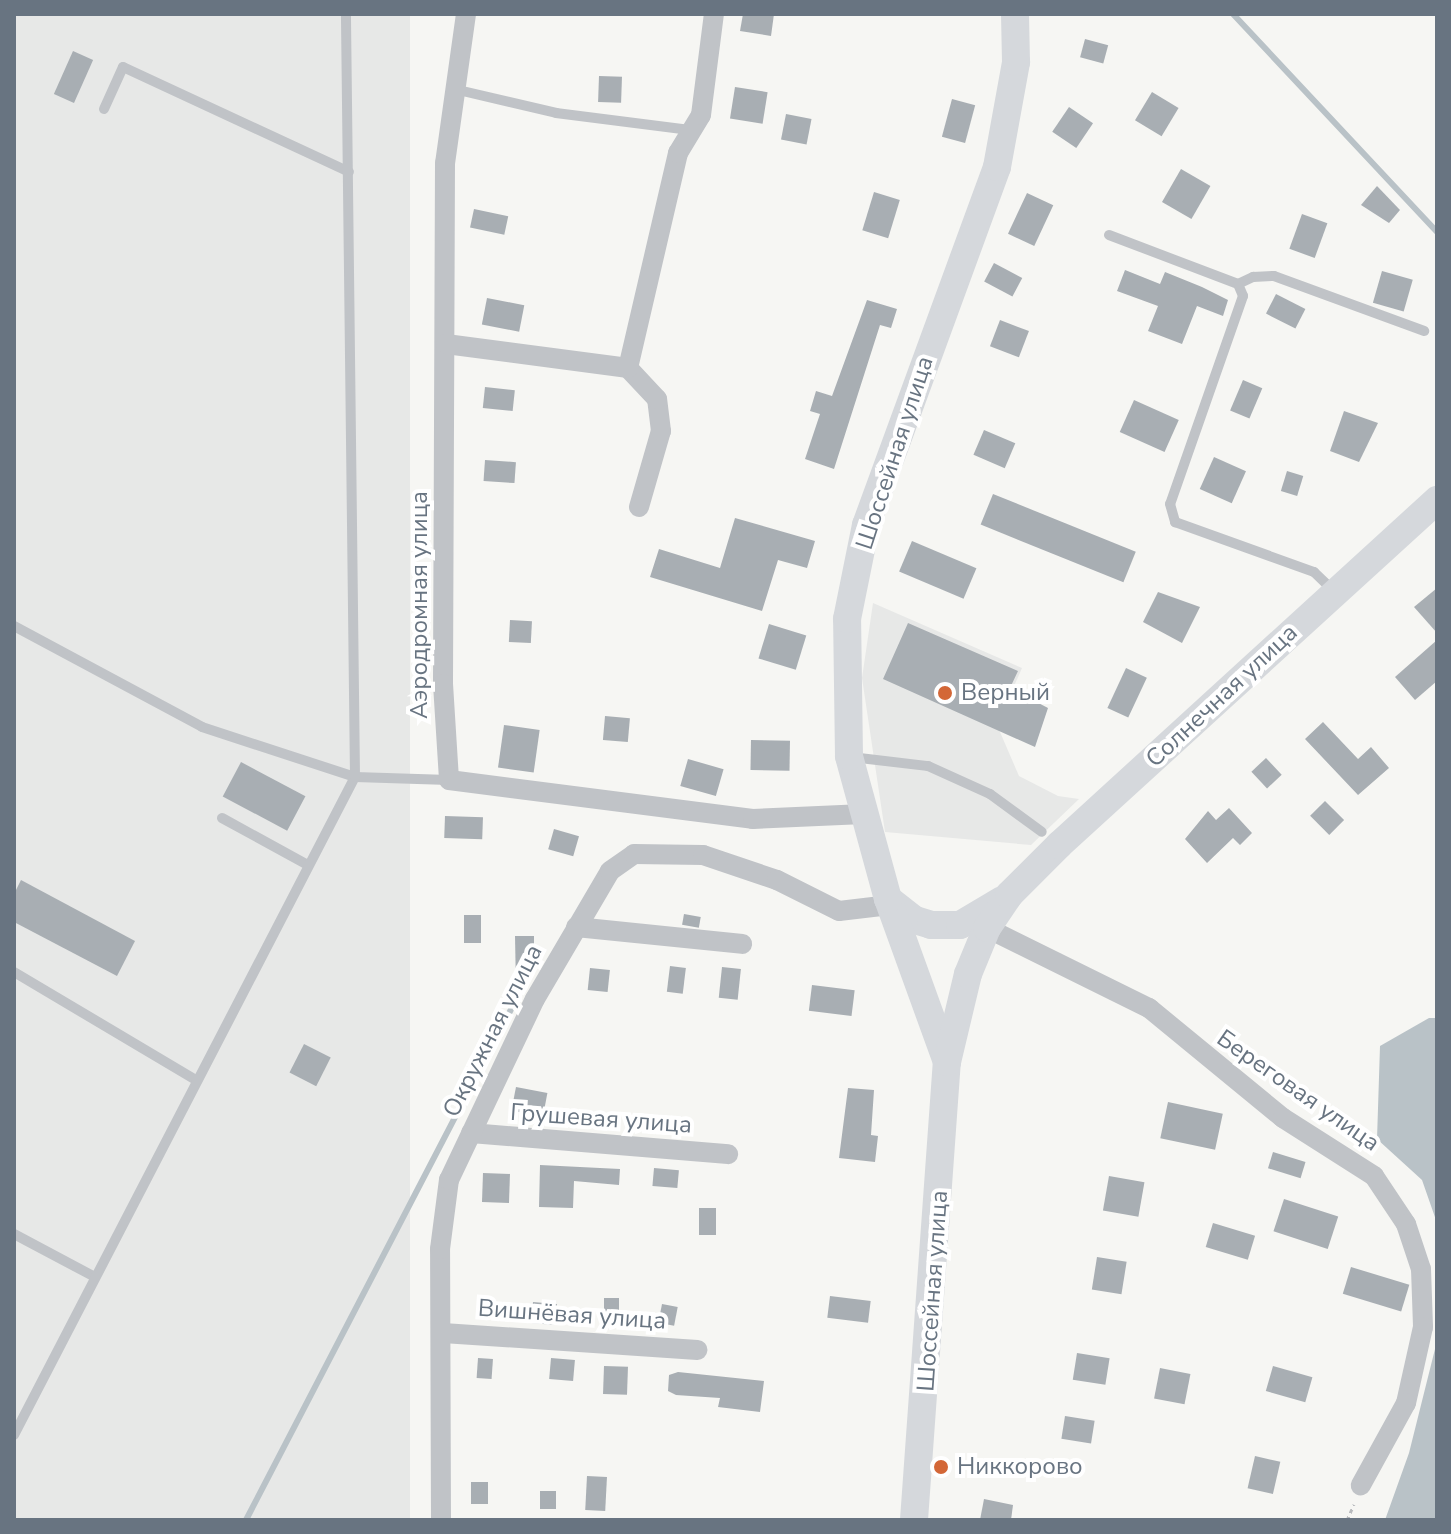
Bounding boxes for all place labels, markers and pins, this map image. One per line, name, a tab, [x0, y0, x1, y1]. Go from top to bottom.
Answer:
place label: Верный	[961, 679, 1050, 707]
marker: Верный	[936, 684, 954, 702]
place label: Никкорово	[957, 1453, 1083, 1481]
marker: Никкорово	[932, 1458, 950, 1476]

